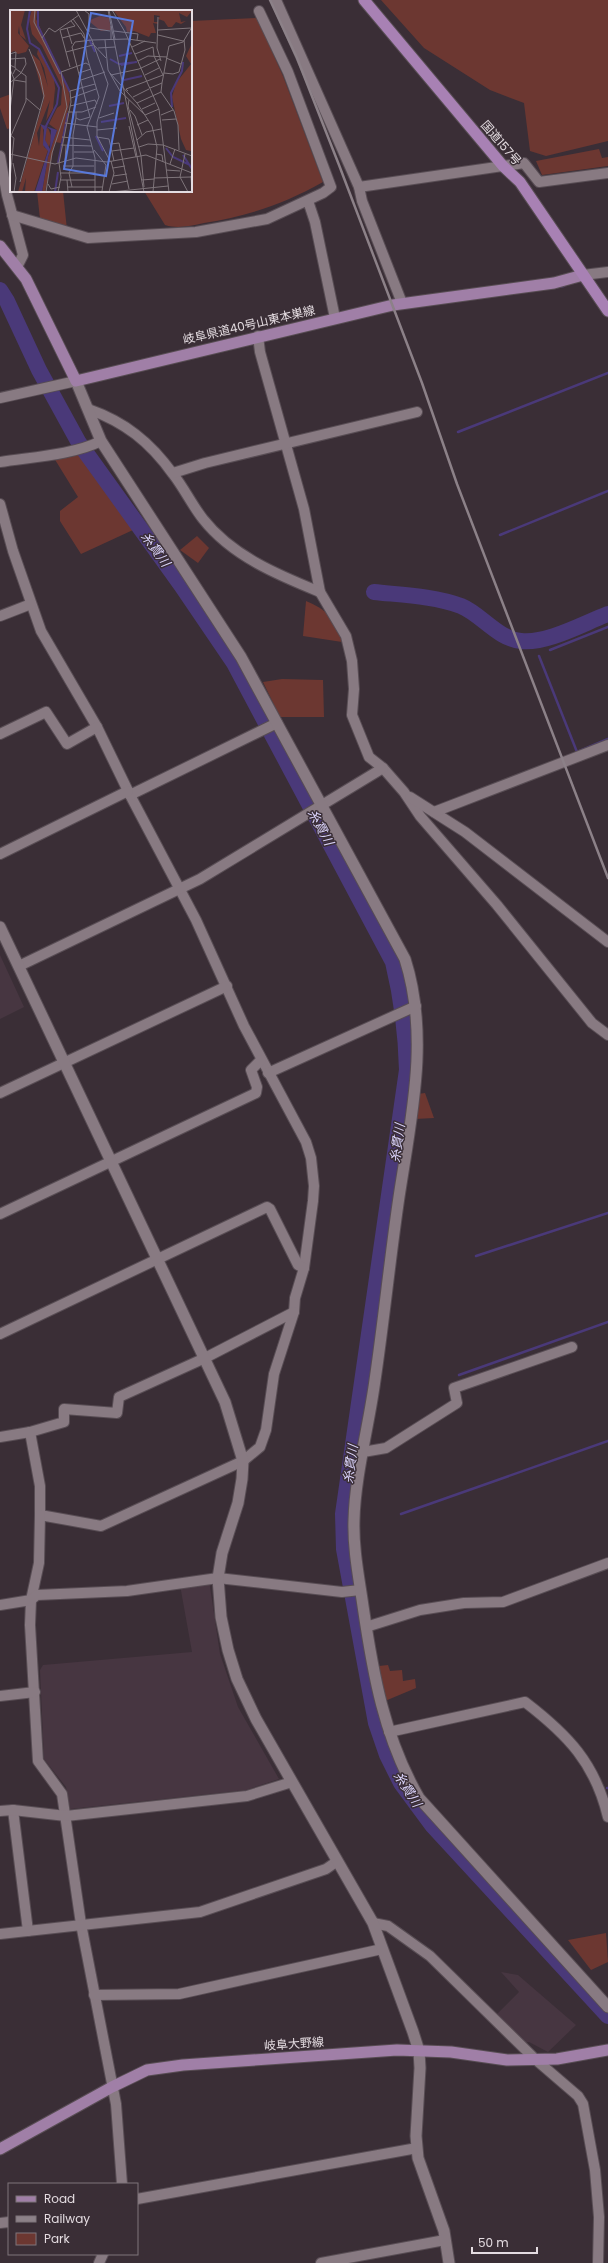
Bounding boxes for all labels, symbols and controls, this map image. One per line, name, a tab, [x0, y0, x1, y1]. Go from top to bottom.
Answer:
inset map	[10, 10, 192, 192]
street label: 国道157号	[477, 117, 525, 169]
street label: 岐阜県道40号山東本巣線	[181, 301, 317, 348]
water label: 糸貫川	[136, 528, 176, 572]
water label: 糸貫川	[303, 806, 339, 851]
water label: 糸貫川	[385, 1120, 410, 1164]
water label: 糸貫川	[338, 1441, 363, 1485]
water label: 糸貫川	[389, 1768, 427, 1812]
street label: 岐阜大野線	[263, 2033, 324, 2054]
legend	[8, 2183, 138, 2255]
text: Road	[44, 2190, 75, 2207]
text: Railway	[44, 2210, 90, 2227]
scale bar	[472, 2229, 537, 2255]
text: Park	[44, 2230, 71, 2247]
text: 50 m	[478, 2234, 509, 2251]

